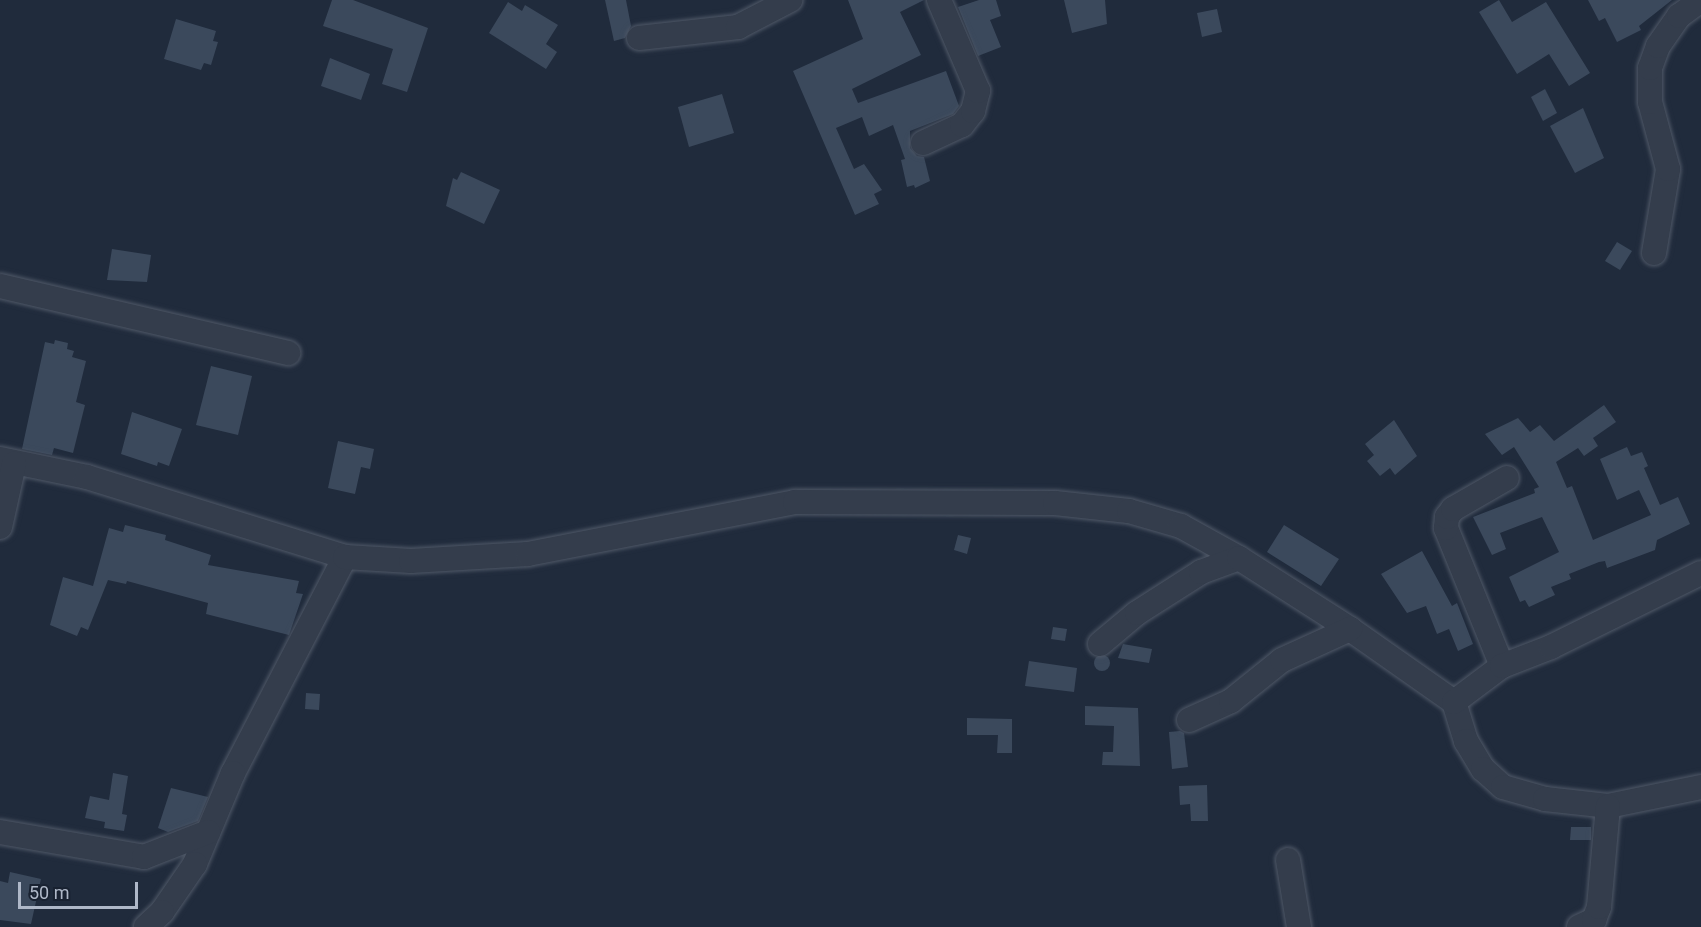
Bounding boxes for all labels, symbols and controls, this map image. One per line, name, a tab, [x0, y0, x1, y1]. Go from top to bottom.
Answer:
scale bar	[21, 870, 141, 908]
text: 50 m	[29, 882, 69, 903]

